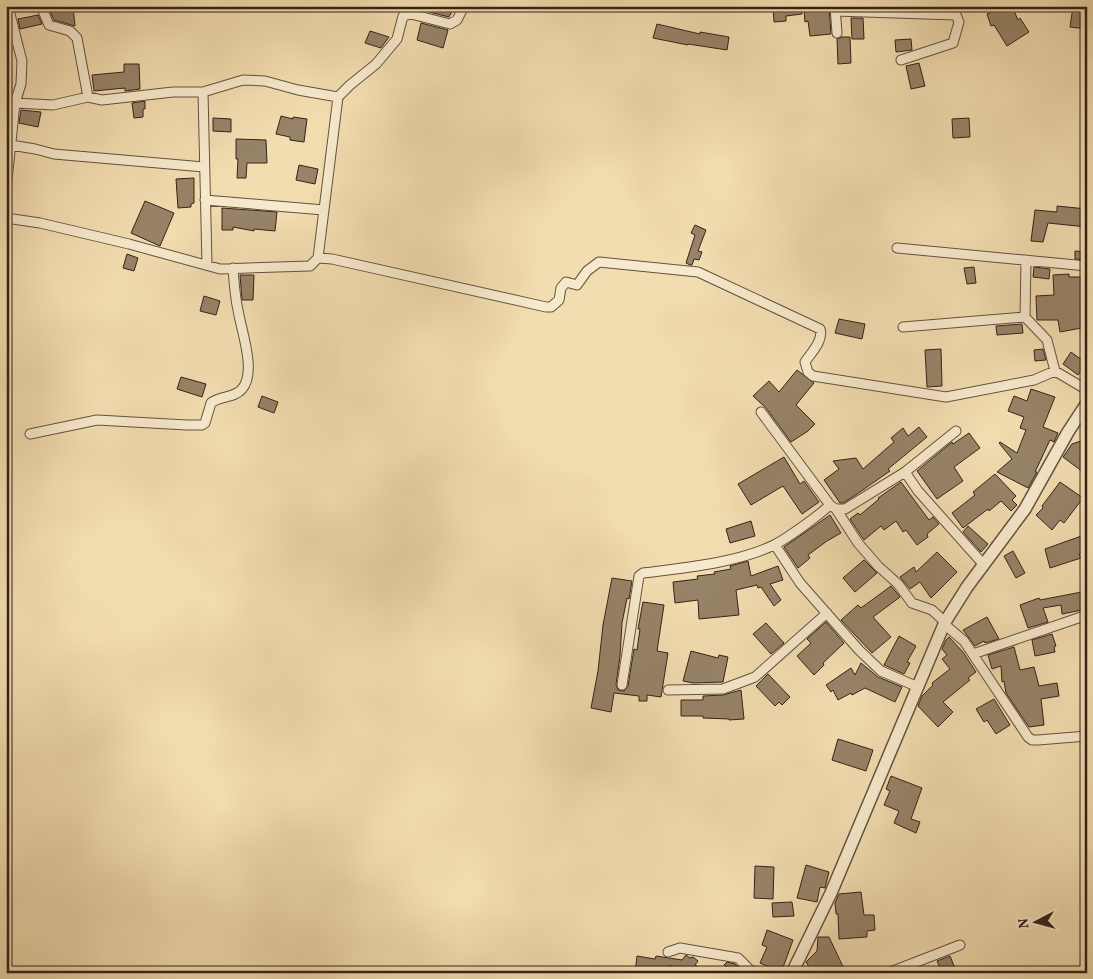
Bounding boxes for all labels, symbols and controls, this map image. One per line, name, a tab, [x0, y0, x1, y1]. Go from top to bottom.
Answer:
north arrow	[1010, 896, 1060, 946]
text: N	[1015, 917, 1035, 929]

